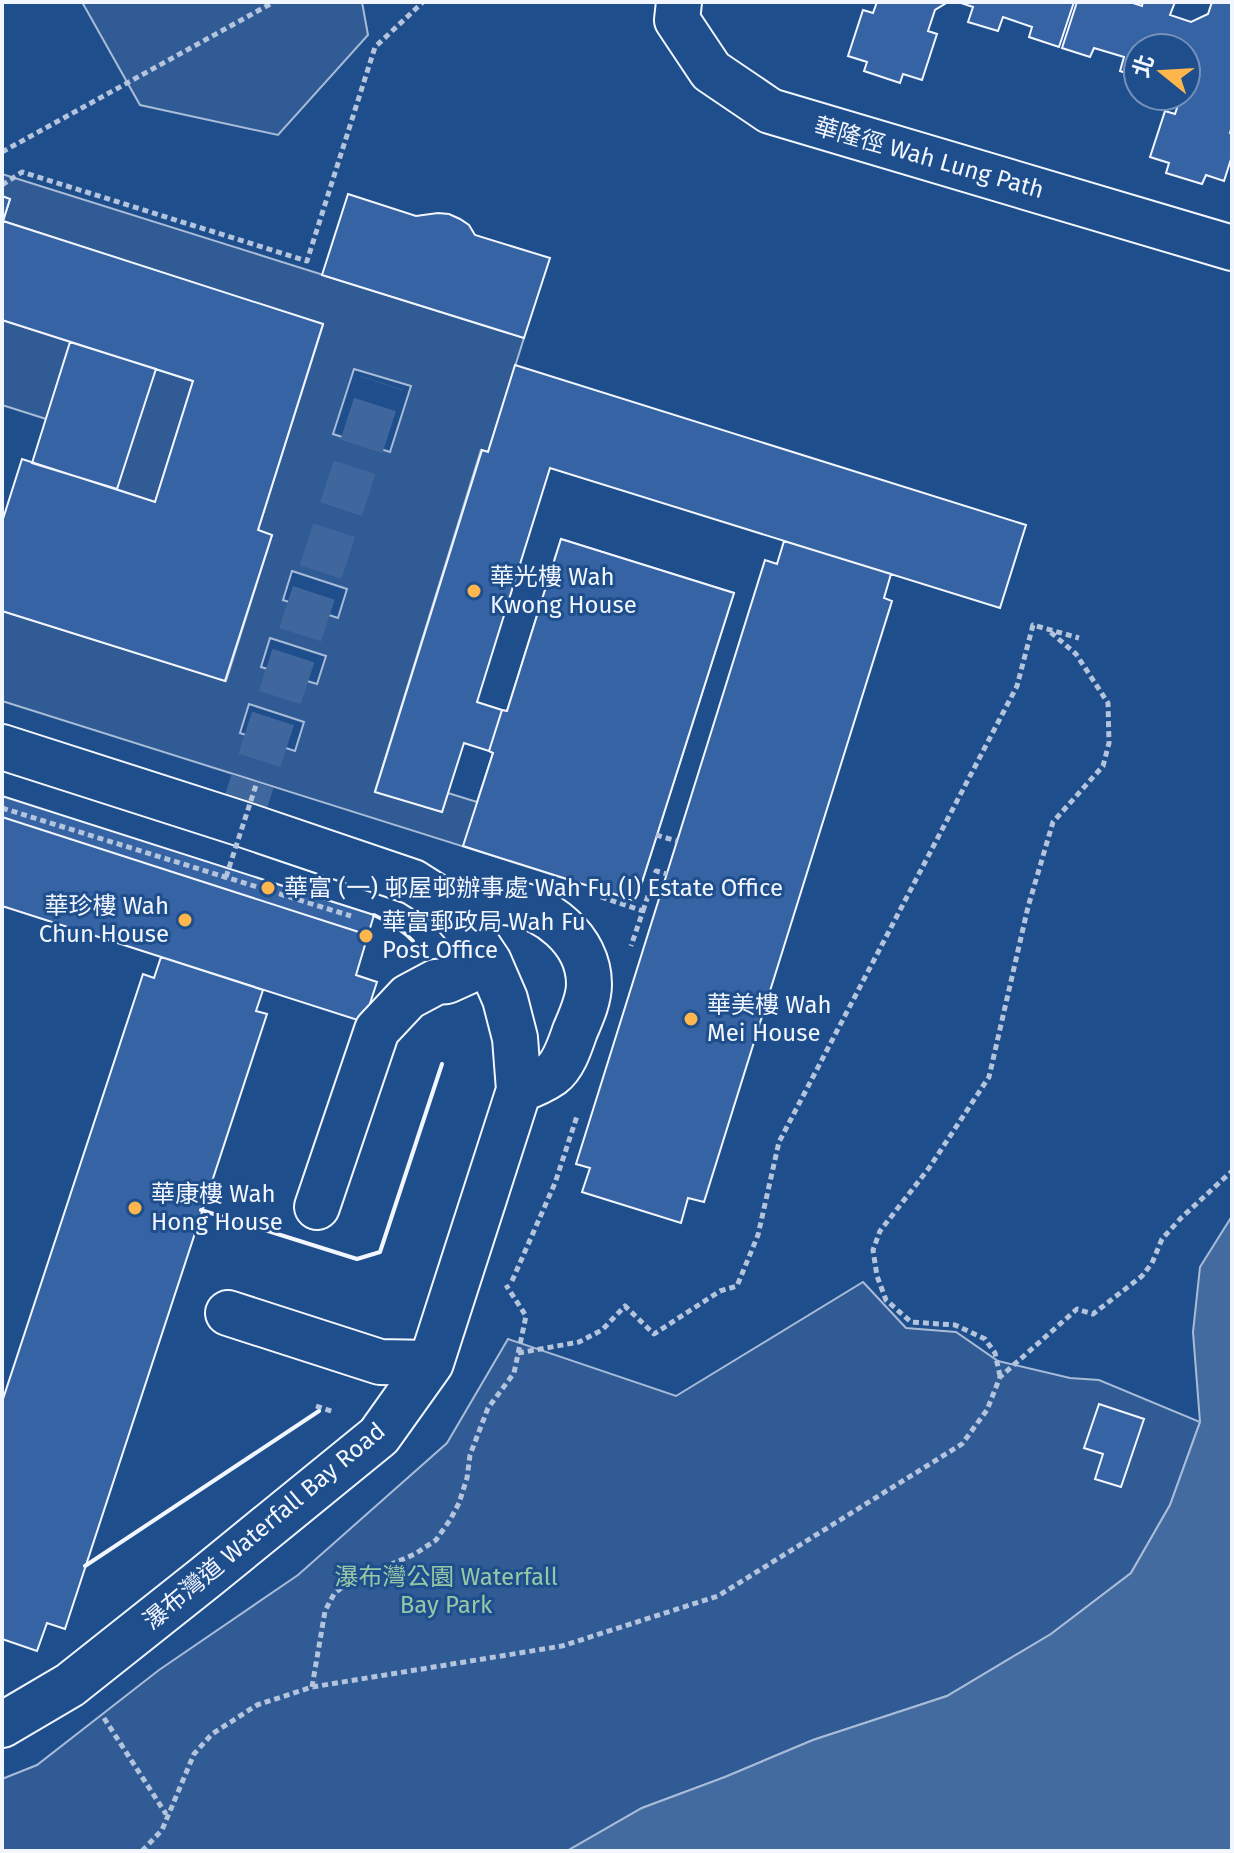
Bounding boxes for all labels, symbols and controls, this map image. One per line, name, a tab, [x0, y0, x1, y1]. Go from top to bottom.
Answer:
north arrow	[1122, 32, 1202, 112]
text: 北	[1127, 51, 1160, 81]
street label: 華隆徑 Wah Lung Path	[811, 112, 1047, 204]
place label: 華光樓 Wah Kwong House	[490, 563, 637, 619]
marker: 華光樓 Wah Kwong House	[465, 582, 483, 600]
place label: 華富 (一) 邨屋邨辦事處 Wah Fu (I) Estate Office	[284, 874, 783, 902]
marker: 華富 (一) 邨屋邨辦事處 Wah Fu (I) Estate Office	[259, 879, 277, 897]
place label: 華珍樓 Wah Chun House	[39, 892, 169, 948]
place label: 華富郵政局 Wah Fu Post Office	[382, 908, 586, 964]
marker: 華珍樓 Wah Chun House	[176, 911, 194, 929]
marker: 華富郵政局 Wah Fu Post Office	[357, 927, 375, 945]
place label: 華美樓 Wah Mei House	[707, 991, 832, 1047]
marker: 華美樓 Wah Mei House	[682, 1010, 700, 1028]
place label: 華康樓 Wah Hong House	[151, 1180, 283, 1236]
marker: 華康樓 Wah Hong House	[126, 1199, 144, 1217]
street label: 瀑布灣道 Waterfall Bay Road	[138, 1417, 390, 1635]
park label: 瀑布灣公園 Waterfall Bay Park	[334, 1563, 558, 1619]

